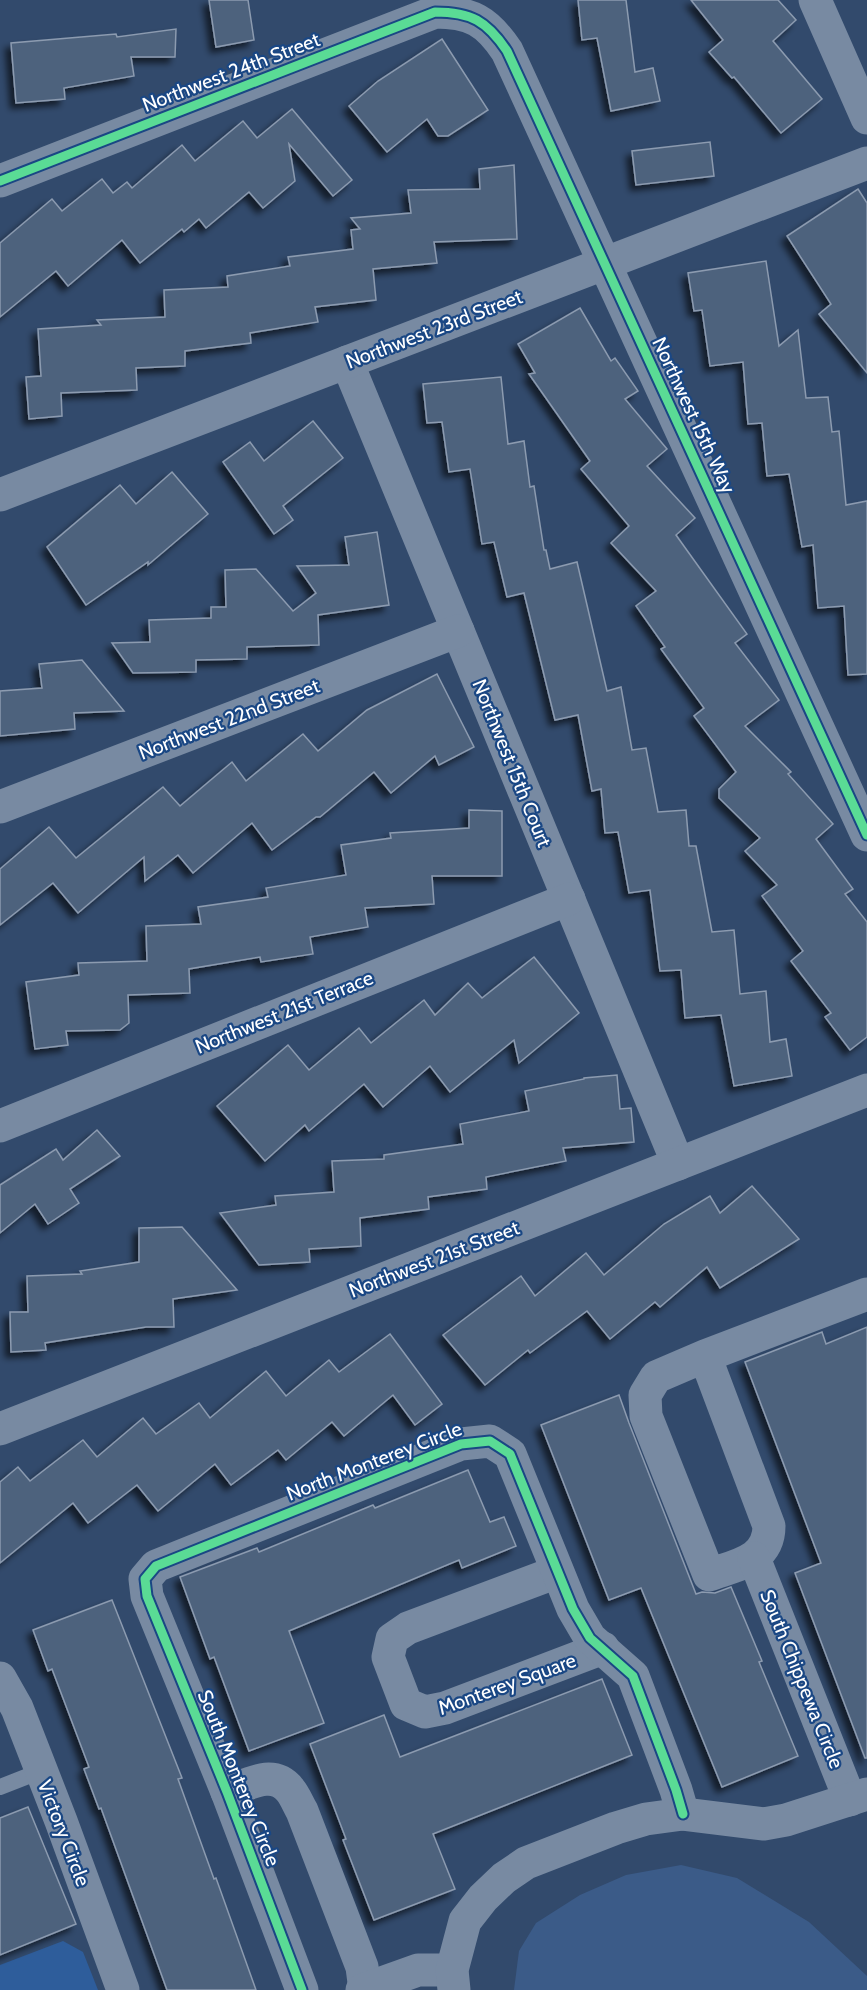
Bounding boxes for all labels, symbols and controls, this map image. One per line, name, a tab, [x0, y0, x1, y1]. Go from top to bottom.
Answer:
street label: Northwest 24th Street	[139, 27, 323, 117]
street label: Northwest 23rd Street	[342, 284, 526, 374]
street label: Northwest 15th Way	[647, 333, 741, 497]
street label: Northwest 22nd Street	[135, 673, 323, 765]
street label: Northwest 15th Court	[467, 676, 557, 851]
street label: Northwest 21st Terrace	[192, 965, 376, 1059]
street label: Northwest 21st Street	[345, 1215, 523, 1303]
street label: North Monterey Circle	[283, 1416, 465, 1506]
street label: South Chippewa Circle	[755, 1586, 849, 1772]
street label: Monterey Square	[435, 1648, 579, 1720]
street label: South Monterey Circle	[193, 1686, 285, 1870]
street label: Victory Circle	[33, 1776, 95, 1890]

